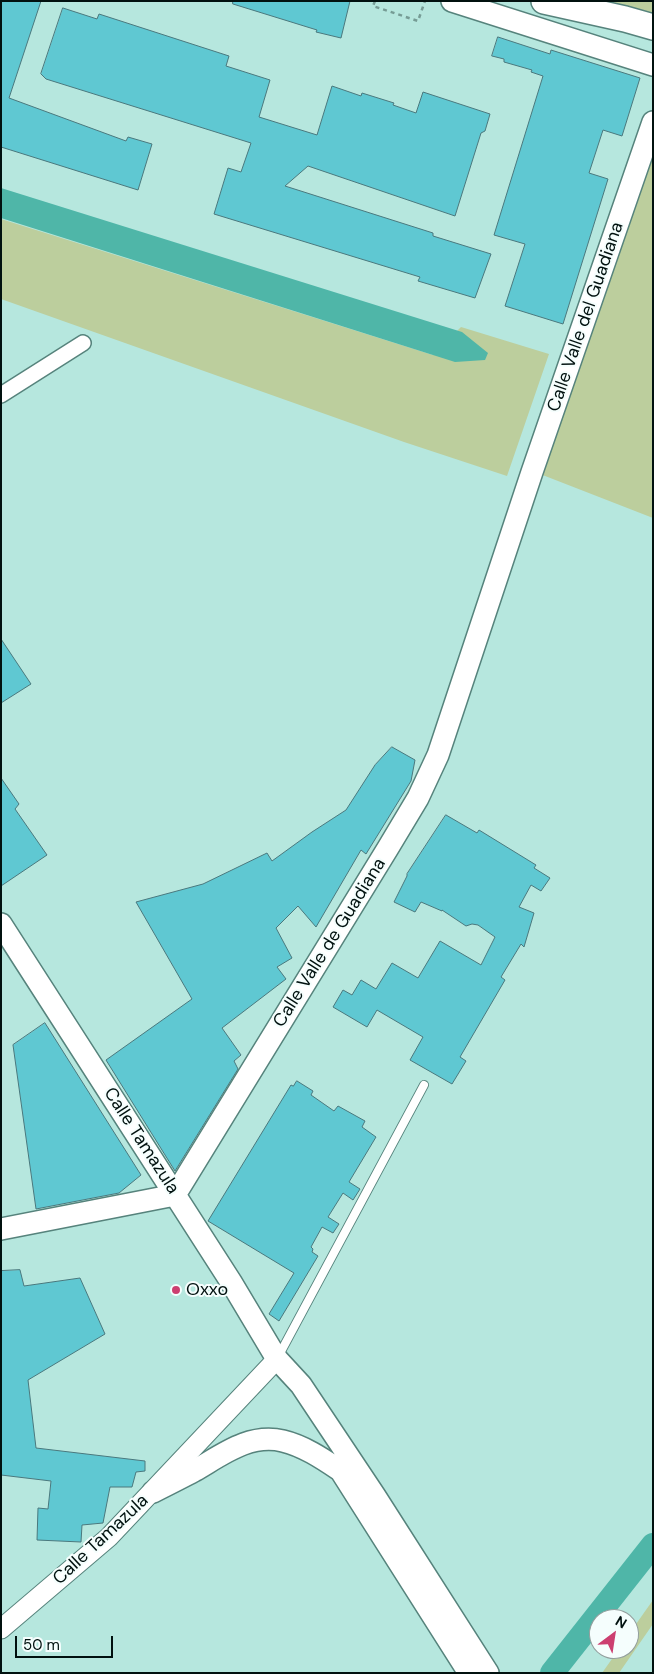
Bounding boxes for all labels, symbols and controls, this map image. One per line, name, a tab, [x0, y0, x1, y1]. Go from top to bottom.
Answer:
street label: Calle Valle del Guadiana	[543, 219, 629, 415]
street label: Calle Valle de Guadiana	[269, 855, 391, 1031]
street label: Calle Tamazula	[99, 1084, 183, 1198]
place label: Oxxo	[186, 1279, 228, 1301]
marker: Oxxo	[170, 1284, 182, 1296]
street label: Calle Tamazula	[49, 1490, 153, 1590]
north arrow	[589, 1609, 639, 1659]
text: N	[612, 1612, 630, 1632]
scale bar	[18, 1626, 115, 1658]
text: 50 m	[23, 1635, 60, 1655]

